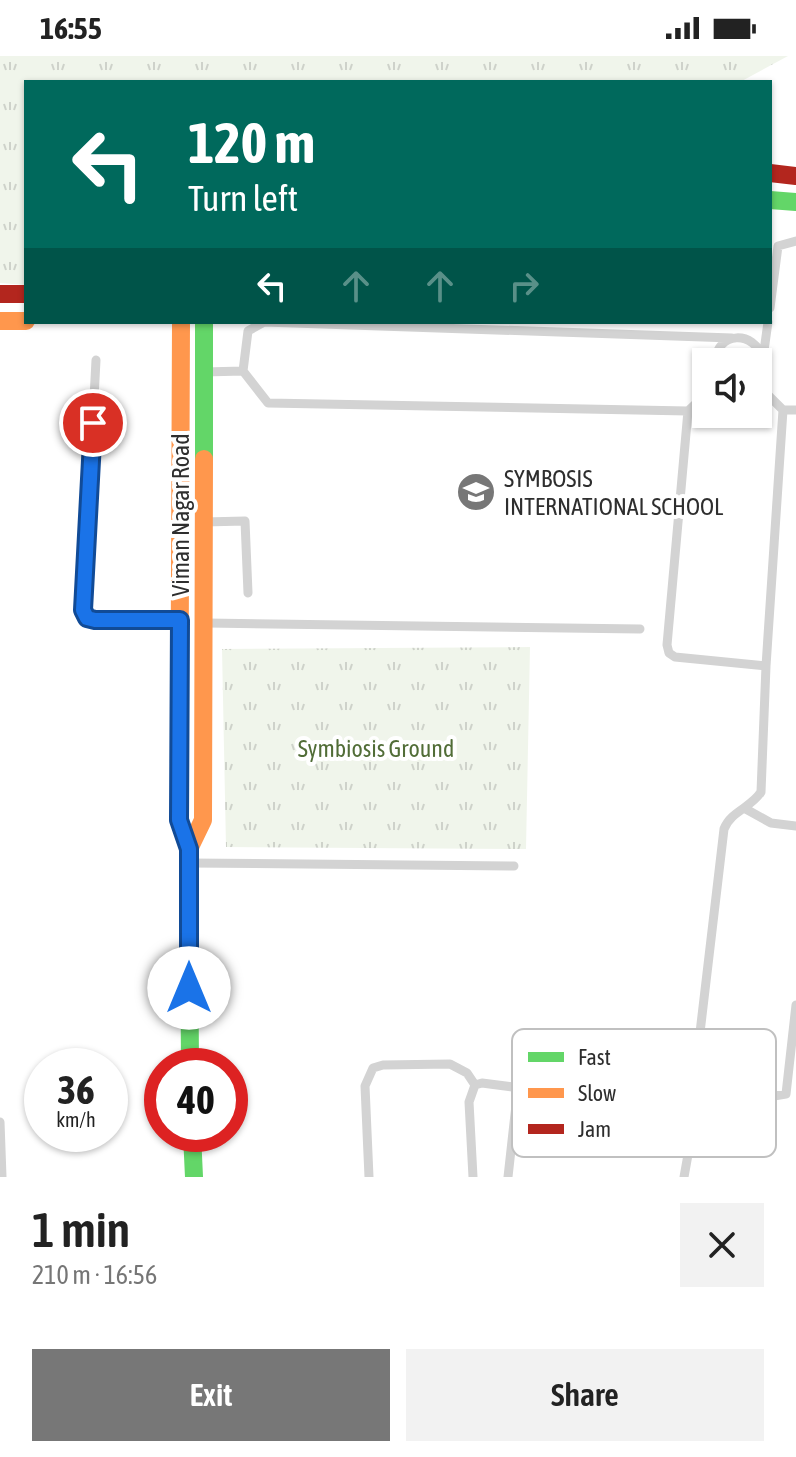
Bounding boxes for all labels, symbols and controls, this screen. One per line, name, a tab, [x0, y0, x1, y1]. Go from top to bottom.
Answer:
text: 16:55	[40, 11, 102, 45]
text: 120 m	[188, 111, 315, 175]
icon: left	[56, 112, 160, 216]
text: Turn left	[188, 177, 298, 219]
icon: left	[250, 264, 294, 308]
icon: ahead	[334, 264, 378, 308]
icon: ahead	[418, 264, 462, 308]
icon: right	[502, 264, 546, 308]
map controls	[692, 348, 772, 428]
button: sound	[692, 348, 772, 428]
pin	[59, 389, 127, 457]
icon: arrive	[71, 401, 115, 445]
street label: Viman Nagar Road	[167, 433, 194, 597]
place label: SYMBOSIS INTERNATIONAL SCHOOL	[504, 465, 724, 520]
school or university icon: SYMBOSIS INTERNATIONAL SCHOOL	[455, 471, 497, 513]
park label: Symbiosis Ground	[298, 735, 454, 762]
position arrow	[147, 946, 231, 1030]
legend	[512, 1029, 776, 1157]
text: Fast	[578, 1044, 611, 1070]
speed limit sign: 40	[144, 1048, 248, 1152]
text: 36	[57, 1067, 95, 1112]
text: Slow	[578, 1080, 616, 1106]
text: km/h	[56, 1108, 96, 1131]
text: Jam	[578, 1116, 611, 1142]
text: 1 min	[32, 1202, 130, 1257]
button: close	[680, 1203, 764, 1287]
text: 210 m · 16:56	[32, 1260, 157, 1290]
button: Exit	[32, 1349, 390, 1441]
button: Share	[406, 1349, 764, 1441]

